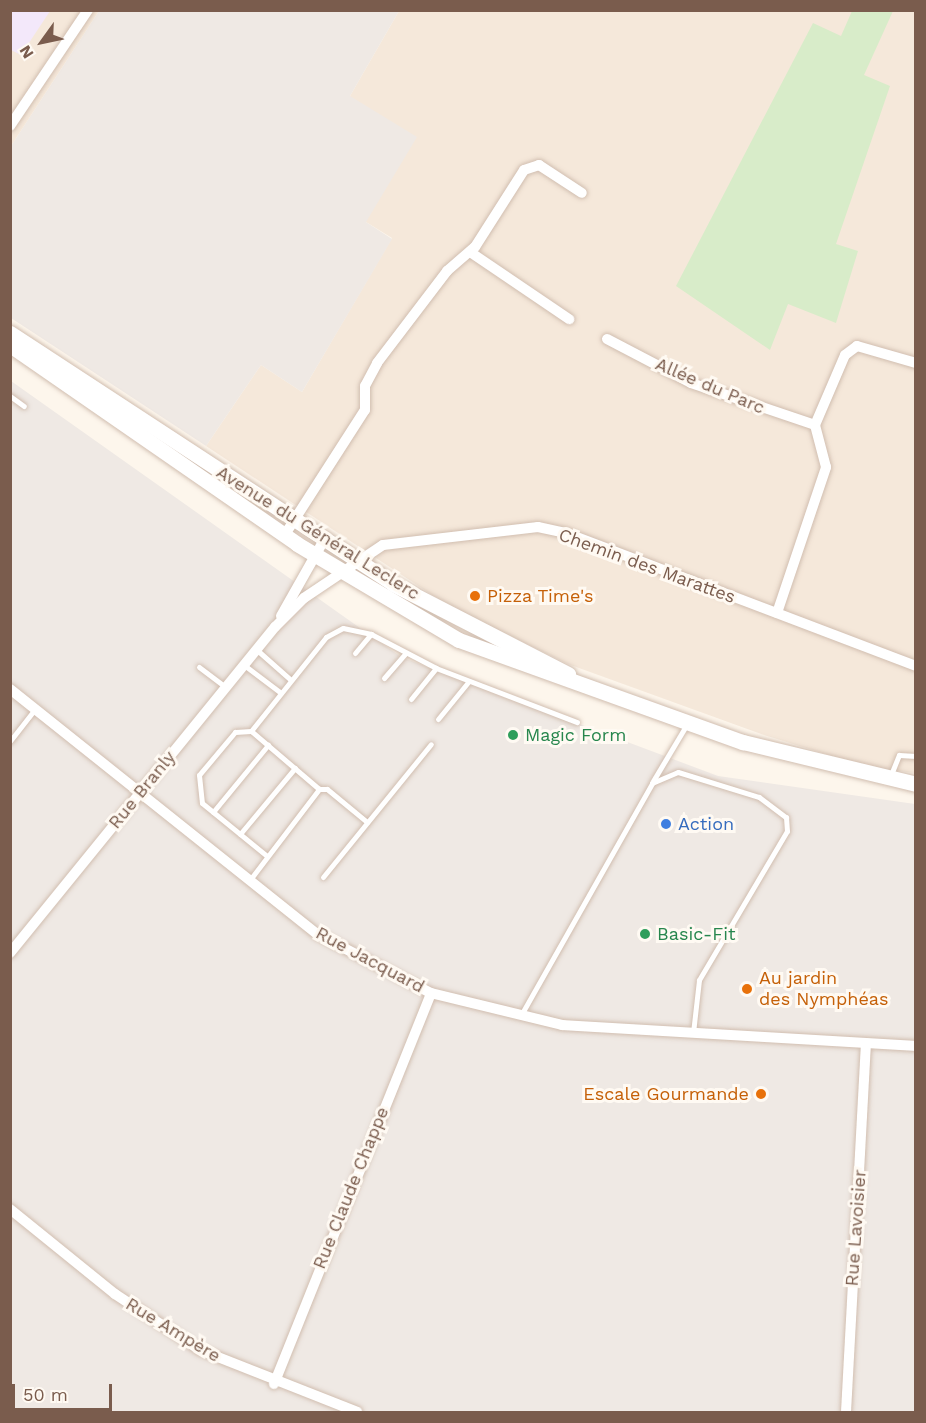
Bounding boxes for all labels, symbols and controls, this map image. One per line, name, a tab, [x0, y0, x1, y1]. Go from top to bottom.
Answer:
north arrow	[12, 12, 72, 72]
text: N	[15, 42, 38, 62]
street label: Allée du Parc	[652, 353, 768, 419]
street label: Avenue du Général Leclerc	[212, 461, 424, 605]
street label: Chemin des Marattes	[556, 524, 738, 608]
place label: Pizza Time's	[487, 585, 594, 607]
marker: Pizza Time's	[468, 589, 482, 603]
place label: Magic Form	[525, 724, 626, 746]
marker: Magic Form	[506, 728, 520, 742]
street label: Rue Branly	[104, 747, 180, 833]
place label: Action	[678, 813, 734, 835]
marker: Action	[659, 817, 673, 831]
street label: Rue Jacquard	[312, 922, 428, 998]
place label: Basic-Fit	[657, 923, 735, 945]
marker: Basic-Fit	[638, 927, 652, 941]
place label: Au jardin des Nymphéas	[759, 968, 888, 1010]
marker: Au jardin des Nymphéas	[740, 982, 754, 996]
place label: Escale Gourmande	[583, 1083, 749, 1105]
marker: Escale Gourmande	[754, 1087, 768, 1101]
street label: Rue Claude Chappe	[309, 1104, 393, 1272]
street label: Rue Lavoisier	[841, 1169, 871, 1287]
street label: Rue Ampère	[121, 1293, 225, 1367]
scale bar	[15, 1372, 116, 1410]
text: 50 m	[23, 1384, 68, 1405]

